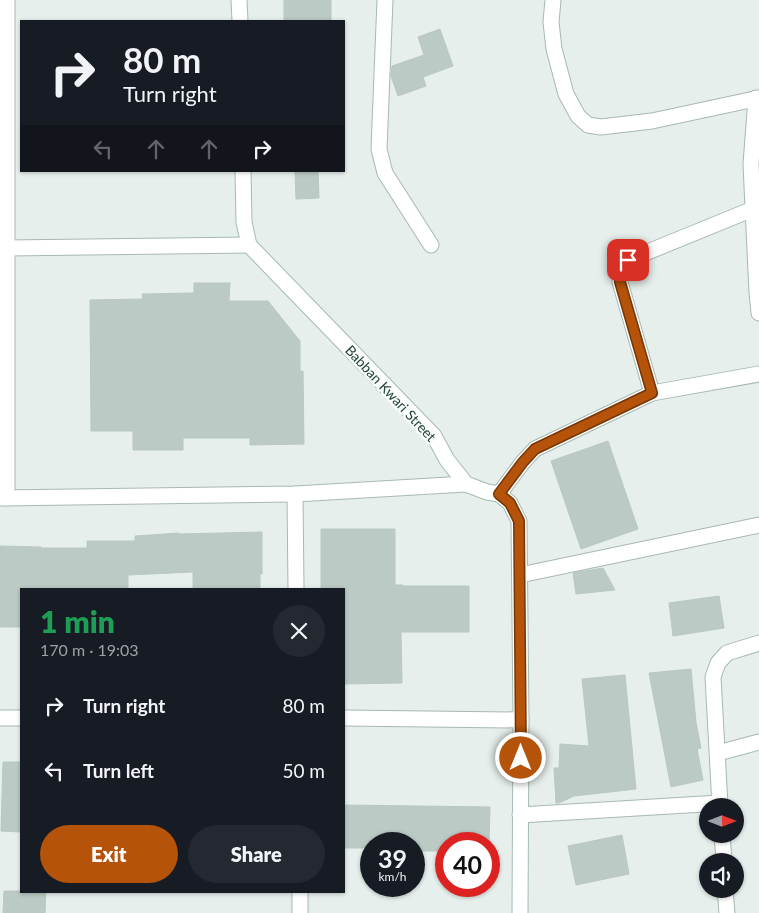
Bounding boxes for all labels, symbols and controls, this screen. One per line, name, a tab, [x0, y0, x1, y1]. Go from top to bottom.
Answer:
text: 80 m	[123, 38, 201, 80]
icon: right	[40, 40, 105, 105]
text: Turn right	[123, 80, 217, 107]
icon: left	[89, 135, 117, 163]
icon: ahead	[142, 135, 170, 163]
icon: ahead	[195, 135, 223, 163]
icon: right	[248, 135, 276, 163]
pin	[607, 239, 649, 281]
icon: arrive	[614, 246, 642, 274]
street label: Babban Kwari Street	[342, 341, 440, 445]
text: 1 min	[40, 603, 115, 639]
button: close	[273, 605, 325, 657]
text: 170 m · 19:03	[40, 640, 139, 659]
icon: right	[40, 692, 68, 720]
text: Turn right	[83, 694, 165, 717]
text: 80 m	[282, 694, 325, 717]
position arrow	[494, 731, 546, 783]
icon: left	[40, 757, 68, 785]
text: Turn left	[83, 759, 154, 782]
text: 50 m	[282, 759, 325, 782]
north arrow	[699, 798, 744, 842]
map controls	[699, 798, 744, 898]
button: Exit	[40, 825, 178, 883]
button: Share	[188, 825, 325, 883]
speed limit sign: 40	[435, 832, 500, 897]
text: 39	[378, 843, 407, 873]
button: sound	[699, 853, 744, 898]
text: km/h	[378, 869, 407, 884]

